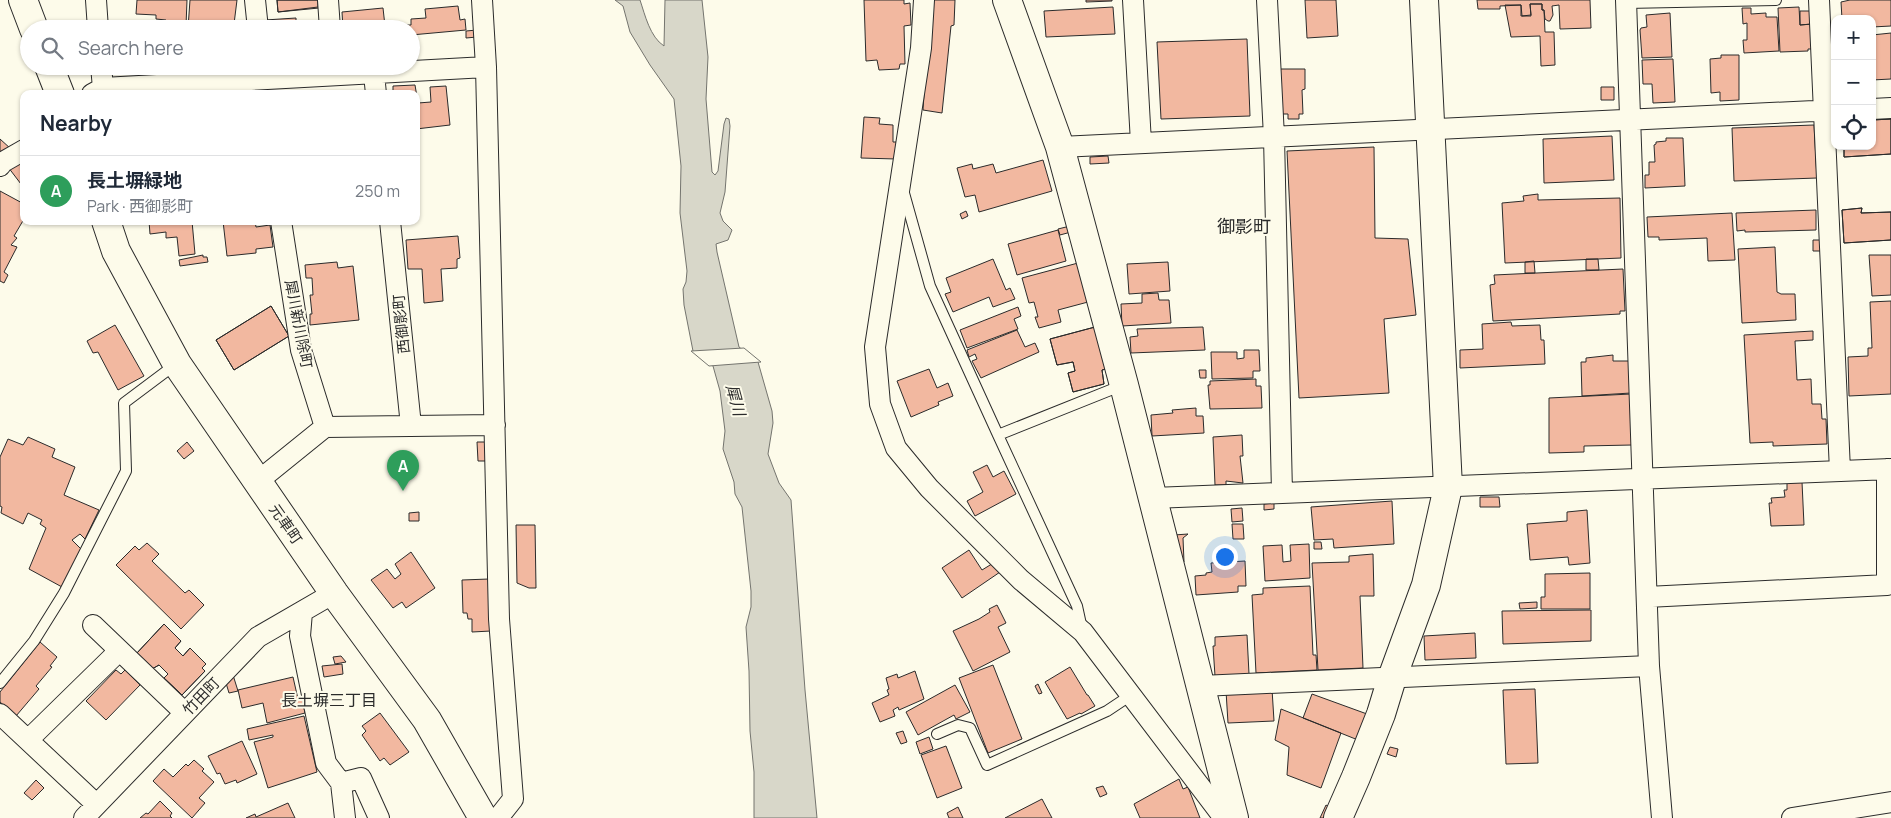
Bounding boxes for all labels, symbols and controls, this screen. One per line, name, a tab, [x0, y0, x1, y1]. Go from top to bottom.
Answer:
map controls	[1831, 15, 1876, 150]
button: +	[1831, 15, 1876, 60]
search box	[20, 20, 420, 75]
icon: search	[38, 34, 66, 62]
text: Search here	[78, 35, 184, 61]
button: −	[1831, 60, 1876, 105]
button: locate	[1831, 105, 1876, 150]
text: Nearby	[40, 109, 112, 137]
text: 長土塀緑地	[87, 167, 182, 193]
text: A	[51, 180, 61, 202]
text: 250 m	[355, 180, 400, 202]
text: Park · 西御影町	[87, 195, 193, 217]
district label: 御影町	[1217, 214, 1271, 238]
street label: 犀川新川除町	[280, 278, 318, 370]
street label: 西御影町	[387, 293, 415, 355]
water label: 犀川	[721, 382, 751, 420]
pin: A	[387, 450, 419, 491]
street label: 元車町	[264, 500, 308, 548]
your location	[1212, 544, 1238, 570]
street label: 竹田町	[178, 673, 224, 719]
district label: 長土塀三丁目	[281, 689, 377, 711]

